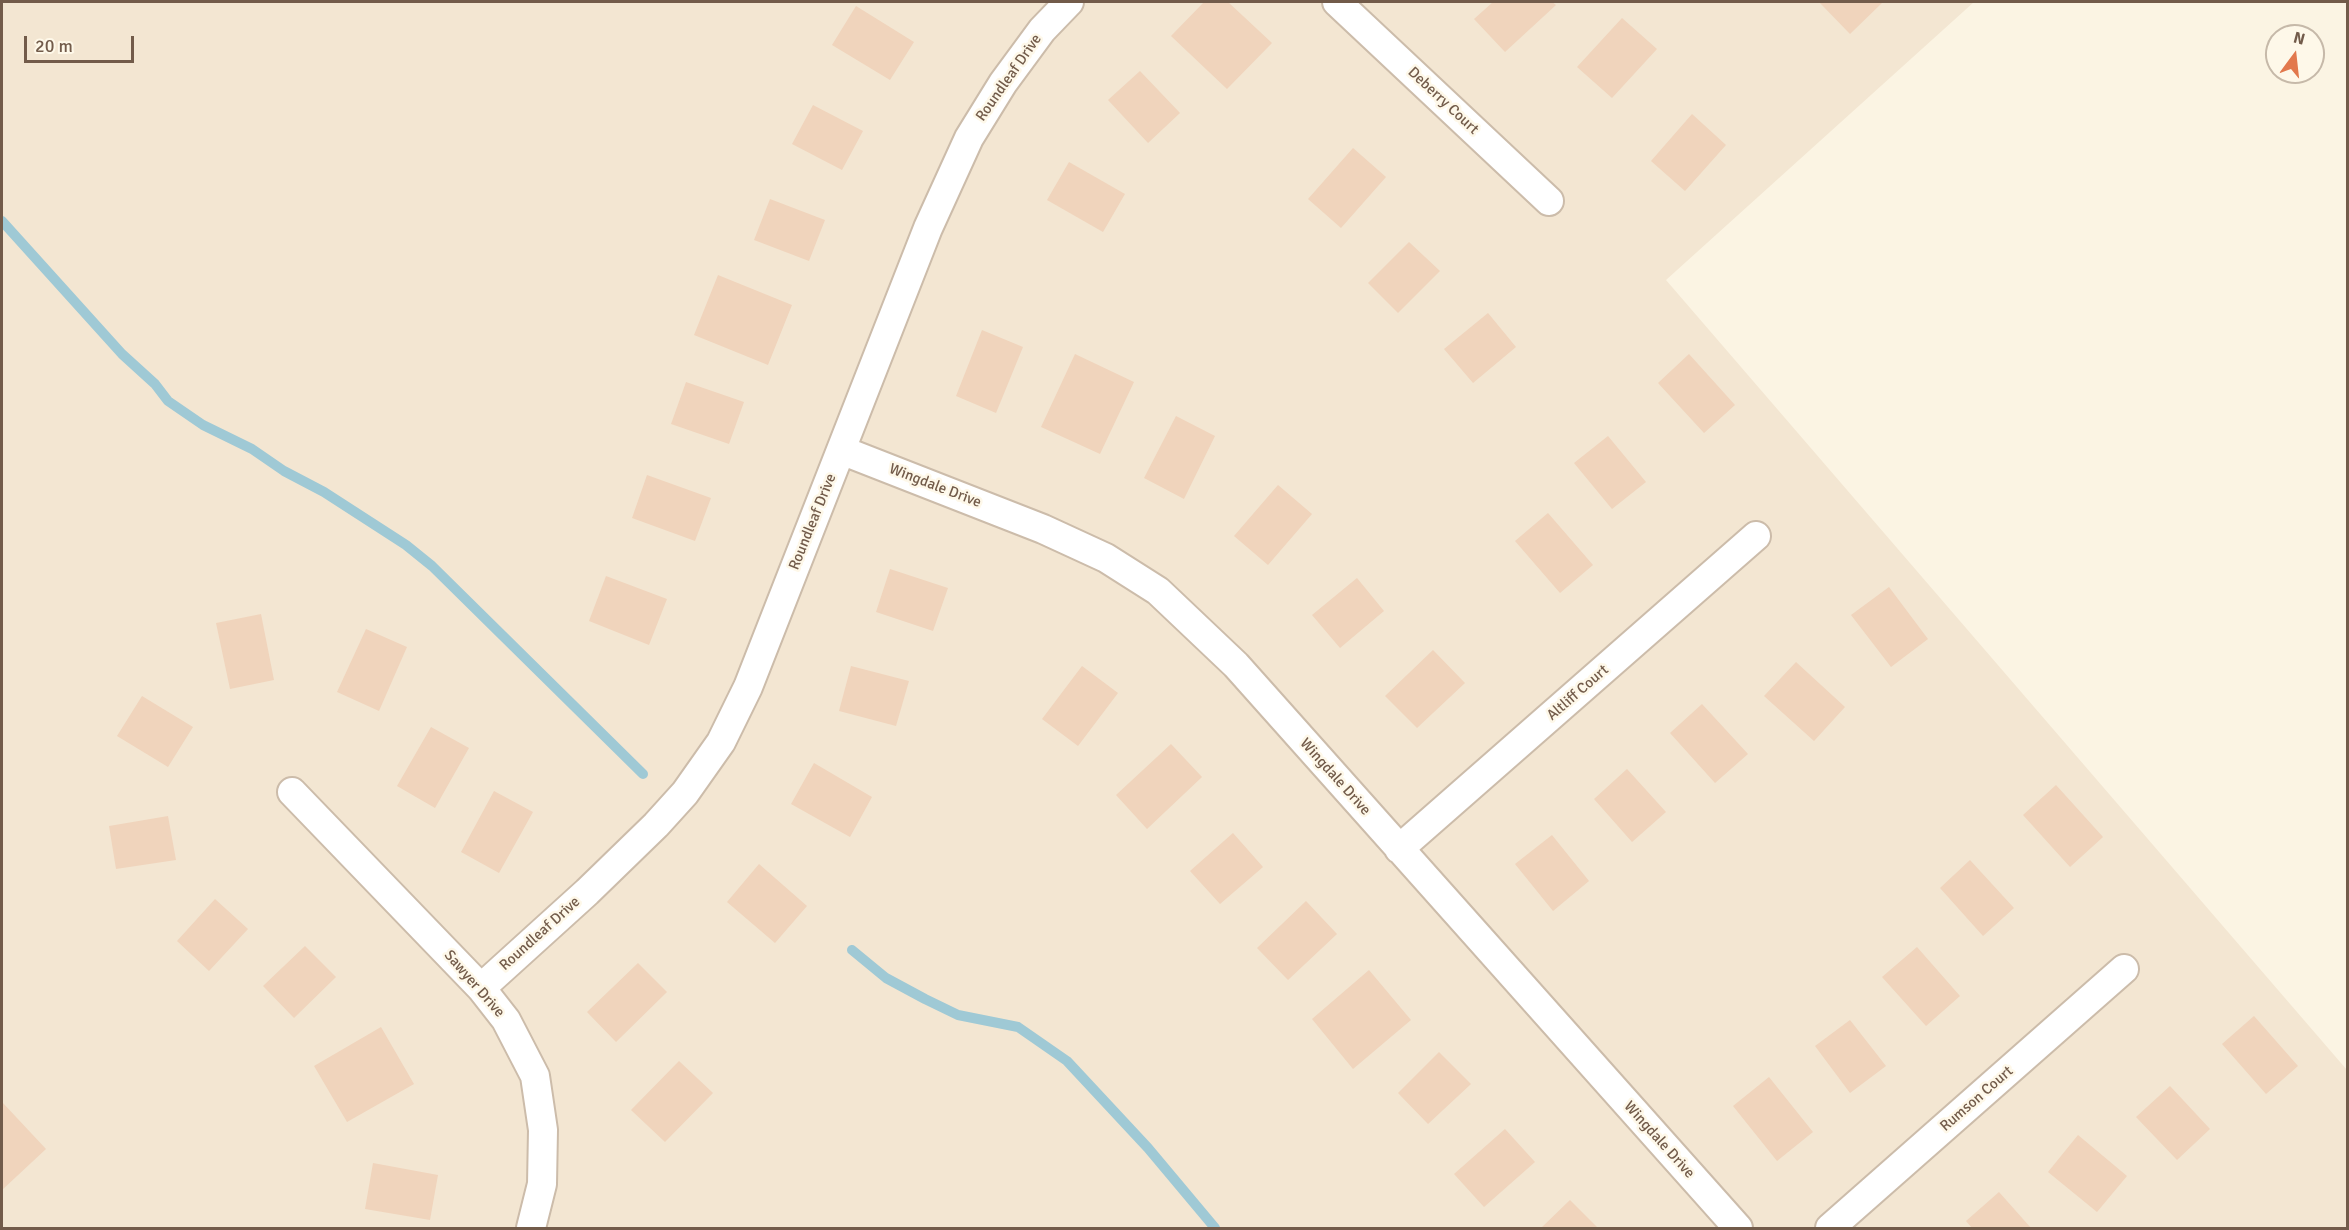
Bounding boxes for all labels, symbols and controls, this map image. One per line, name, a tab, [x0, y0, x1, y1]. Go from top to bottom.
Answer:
scale bar	[27, 24, 136, 62]
north arrow	[2265, 24, 2325, 84]
text: N	[2291, 27, 2307, 50]
street label: Roundleaf Drive	[972, 31, 1046, 125]
text: 20 m	[35, 35, 73, 57]
street label: Deberry Court	[1404, 64, 1482, 138]
street label: Wingdale Drive	[886, 460, 984, 512]
street label: Roundleaf Drive	[786, 471, 840, 573]
street label: Altliff Court	[1544, 661, 1612, 725]
street label: Wingdale Drive	[1296, 735, 1374, 819]
street label: Roundleaf Drive	[496, 893, 584, 975]
street label: Sawyer Drive	[440, 947, 508, 1021]
street label: Rumson Court	[1937, 1062, 2017, 1136]
street label: Wingdale Drive	[1620, 1098, 1698, 1182]

